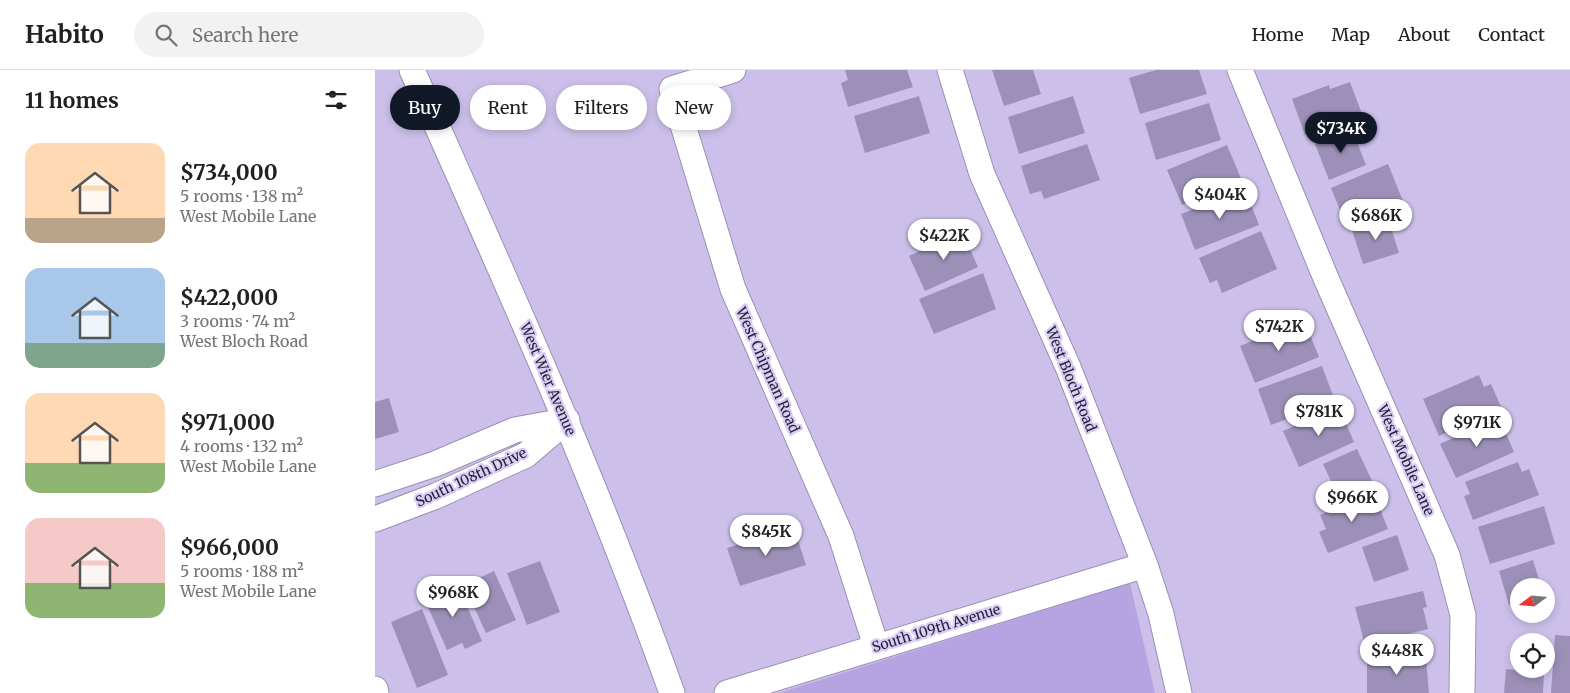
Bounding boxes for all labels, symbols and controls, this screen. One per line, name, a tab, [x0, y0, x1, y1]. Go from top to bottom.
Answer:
search box	[134, 12, 484, 57]
text: Habito	[25, 19, 104, 50]
icon: search	[152, 21, 180, 49]
text: Search here	[192, 23, 298, 47]
text: Home	[1252, 23, 1304, 46]
text: Map	[1332, 23, 1370, 46]
text: About	[1398, 23, 1450, 46]
text: Contact	[1478, 23, 1545, 46]
chip: Buy	[390, 85, 460, 130]
chip: Rent	[470, 85, 546, 130]
chip: Filters	[556, 85, 647, 130]
chip: New	[657, 85, 731, 130]
icon: filters	[322, 86, 350, 114]
text: 11 homes	[25, 87, 119, 114]
pin: $734K	[1306, 112, 1376, 154]
text: $734K	[1316, 118, 1366, 138]
text: $734,000	[180, 159, 278, 186]
icon: home	[65, 163, 125, 223]
pin: $404K	[1185, 178, 1255, 220]
text: $404K	[1194, 184, 1246, 204]
text: 5 rooms · 138 m²	[180, 186, 303, 206]
pin: $686K	[1341, 198, 1411, 241]
text: $686K	[1350, 205, 1402, 225]
text: West Mobile Lane	[180, 206, 316, 226]
pin: $422K	[909, 218, 979, 261]
text: $422K	[919, 225, 969, 245]
text: $422,000	[180, 284, 278, 311]
icon: home	[65, 288, 125, 348]
street label: West Chipman Road	[732, 303, 804, 436]
pin: $742K	[1244, 310, 1314, 352]
text: 3 rooms · 74 m²	[180, 311, 295, 331]
text: $742K	[1255, 316, 1303, 336]
street label: West Wier Avenue	[516, 319, 580, 438]
street label: West Bloch Road	[1041, 323, 1101, 435]
text: West Bloch Road	[180, 331, 308, 351]
pin: $781K	[1284, 394, 1354, 437]
text: $781K	[1295, 401, 1343, 421]
street label: West Mobile Lane	[1373, 401, 1438, 518]
pin: $971K	[1442, 406, 1512, 448]
text: $971,000	[180, 409, 275, 436]
text: $971K	[1453, 412, 1501, 432]
icon: home	[65, 413, 125, 473]
text: 4 rooms · 132 m²	[180, 436, 303, 456]
street label: South 108th Drive	[413, 443, 529, 511]
text: West Mobile Lane	[180, 456, 316, 476]
pin: $966K	[1317, 480, 1387, 523]
text: $966K	[1326, 487, 1378, 507]
pin: $845K	[731, 514, 801, 557]
text: $845K	[741, 521, 791, 541]
text: $966,000	[180, 534, 279, 561]
icon: home	[65, 538, 125, 598]
text: 5 rooms · 188 m²	[180, 561, 304, 581]
pin: $968K	[418, 576, 488, 618]
north arrow	[1510, 578, 1555, 622]
map controls	[1510, 578, 1555, 678]
text: West Mobile Lane	[180, 581, 316, 601]
text: $968K	[427, 582, 479, 602]
street label: South 109th Avenue	[870, 600, 1002, 656]
button: locate	[1510, 633, 1555, 678]
pin: $448K	[1362, 634, 1432, 676]
text: $448K	[1371, 640, 1423, 660]

